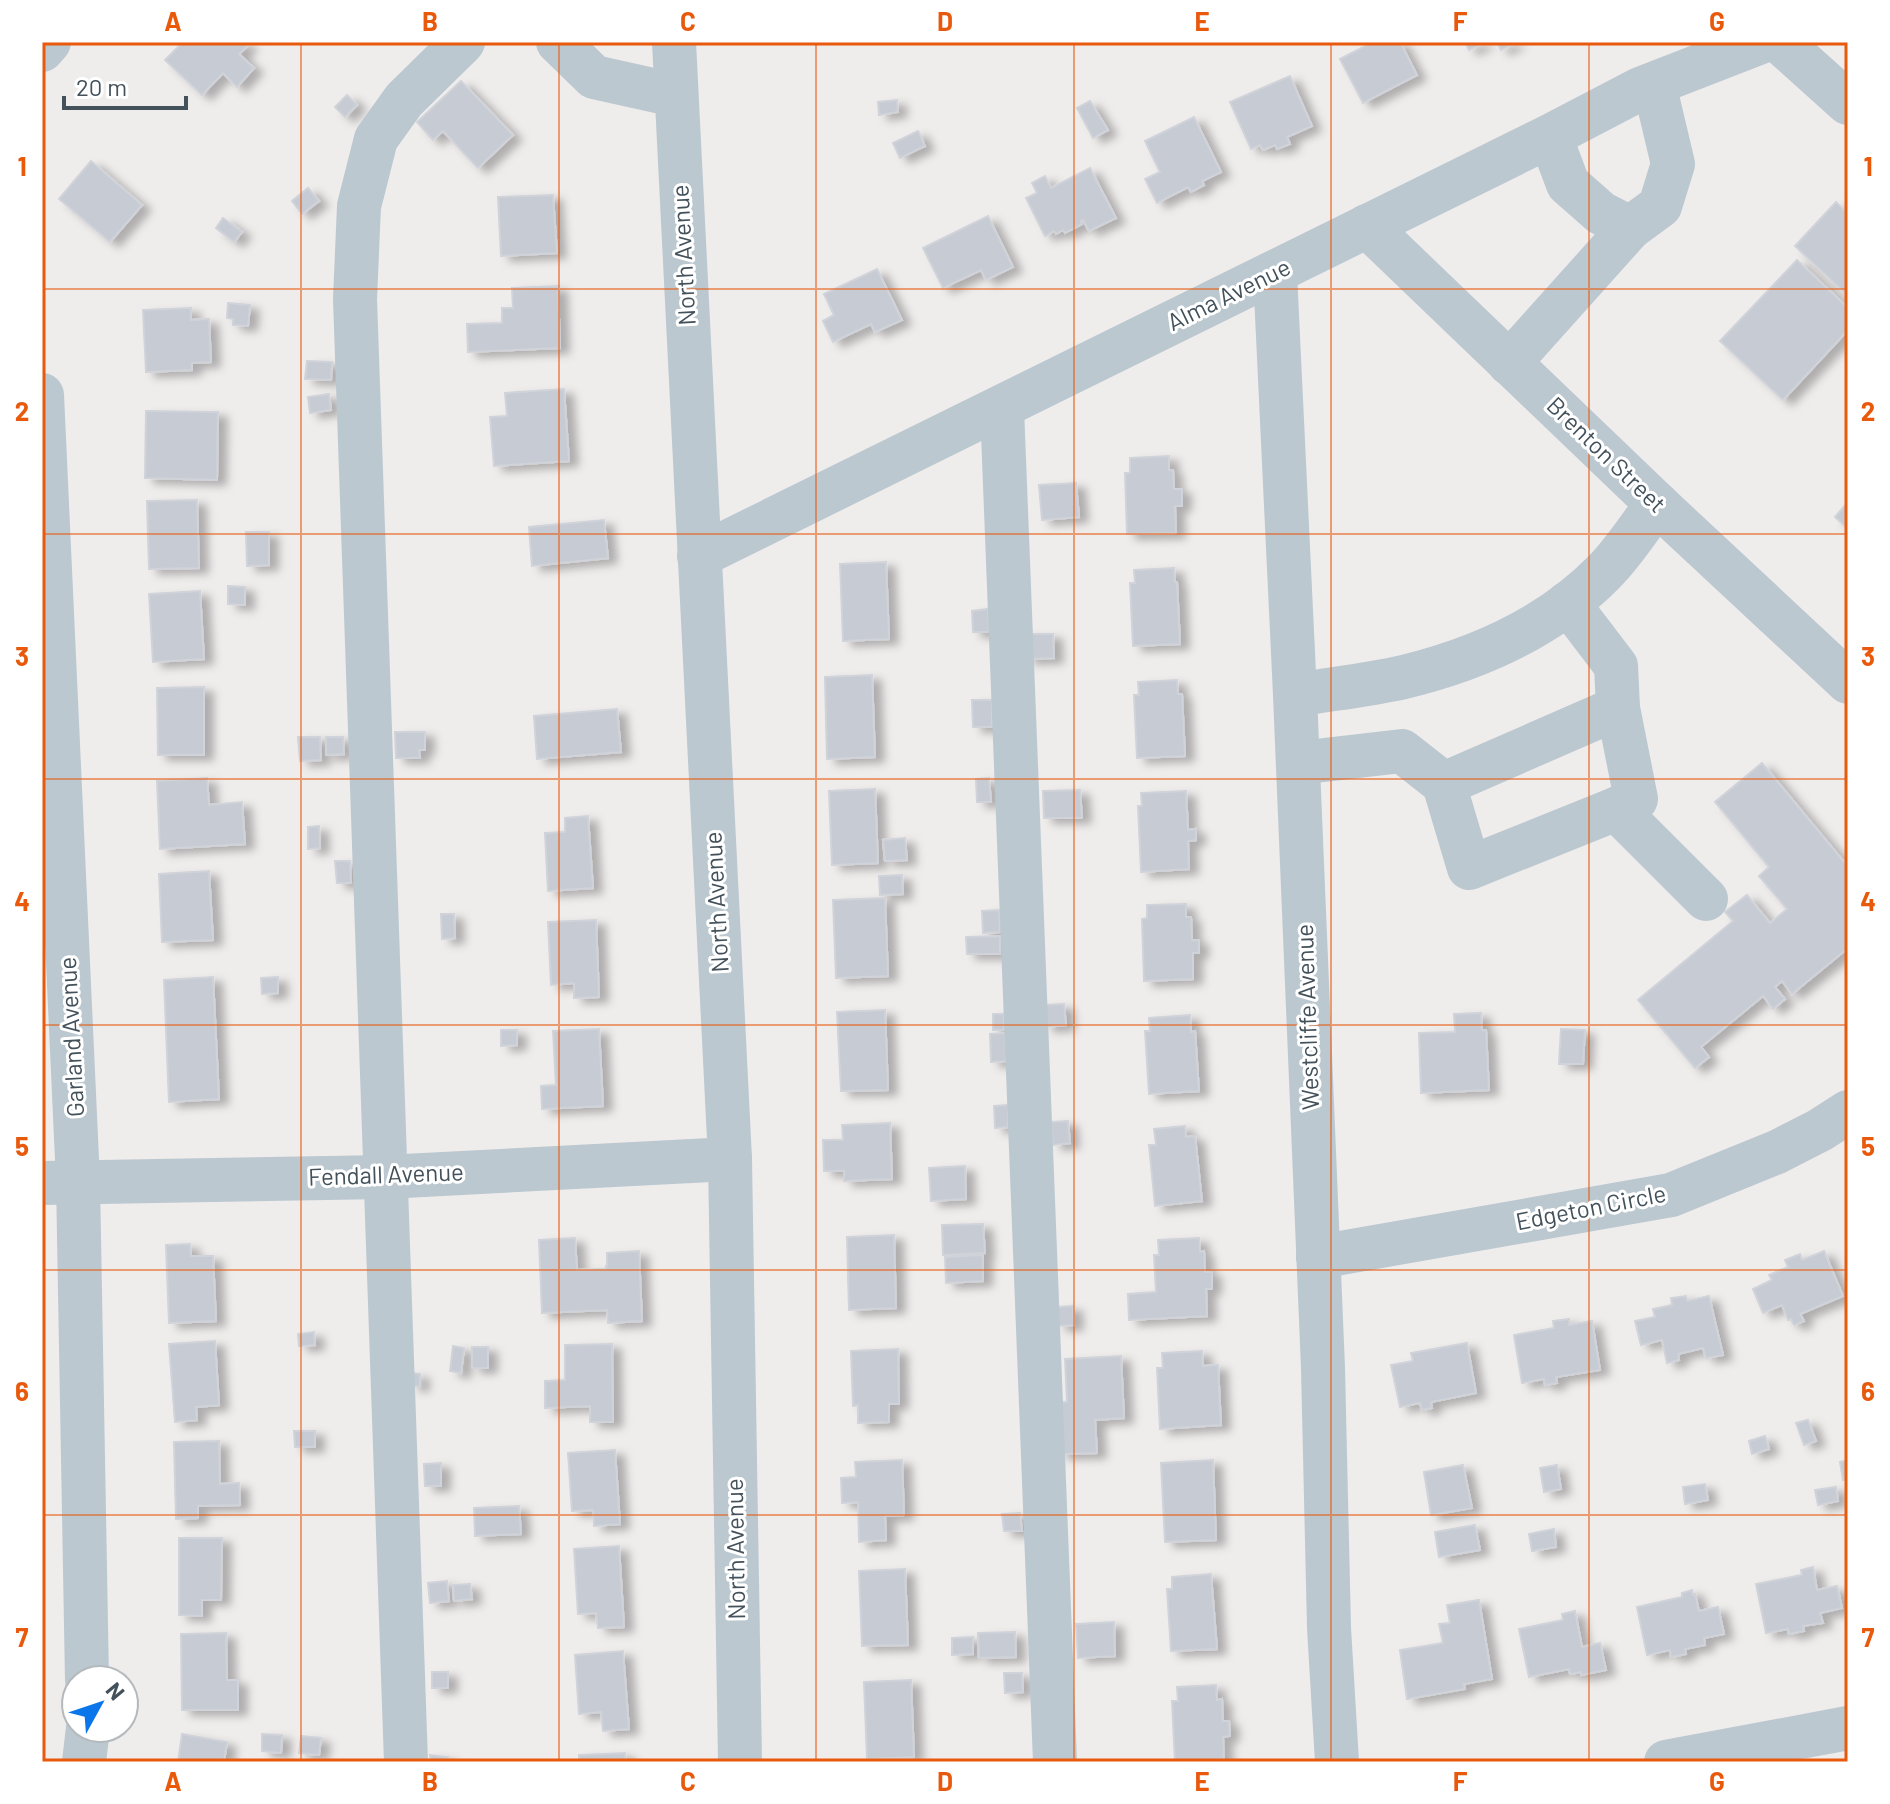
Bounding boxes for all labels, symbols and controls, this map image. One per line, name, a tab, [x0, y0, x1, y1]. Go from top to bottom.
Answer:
text: A	[164, 5, 182, 36]
text: B	[422, 5, 438, 36]
text: C	[680, 5, 696, 36]
text: D	[937, 5, 953, 36]
text: E	[1194, 5, 1210, 36]
text: F	[1453, 5, 1468, 36]
text: G	[1709, 5, 1725, 36]
scale bar	[64, 60, 186, 110]
text: 20 m	[76, 72, 127, 101]
text: 1	[17, 150, 27, 181]
text: 1	[1863, 150, 1873, 181]
street label: North Avenue	[664, 184, 701, 326]
street label: Alma Avenue	[1162, 251, 1295, 336]
street label: Brenton Street	[1542, 390, 1673, 518]
text: 2	[15, 395, 29, 426]
text: 2	[1861, 395, 1875, 426]
text: 3	[15, 640, 29, 671]
text: 3	[1861, 640, 1875, 671]
street label: North Avenue	[697, 831, 734, 973]
text: 4	[14, 885, 30, 916]
text: 4	[1860, 885, 1876, 916]
street label: Westcliffe Avenue	[1289, 923, 1324, 1111]
street label: Garland Avenue	[52, 956, 89, 1118]
text: 5	[15, 1130, 29, 1161]
text: 5	[1861, 1130, 1875, 1161]
street label: Fendall Avenue	[308, 1156, 464, 1191]
street label: Edgeton Circle	[1513, 1178, 1668, 1235]
text: 6	[15, 1375, 29, 1406]
text: 6	[1861, 1375, 1875, 1406]
street label: North Avenue	[719, 1478, 750, 1620]
text: 7	[16, 1621, 29, 1652]
text: 7	[1862, 1621, 1875, 1652]
north arrow	[60, 1664, 140, 1744]
text: N	[101, 1677, 131, 1704]
text: A	[164, 1765, 182, 1796]
text: B	[422, 1765, 438, 1796]
text: C	[680, 1765, 696, 1796]
text: D	[937, 1765, 953, 1796]
text: E	[1194, 1765, 1210, 1796]
text: F	[1453, 1765, 1468, 1796]
text: G	[1709, 1765, 1725, 1796]

